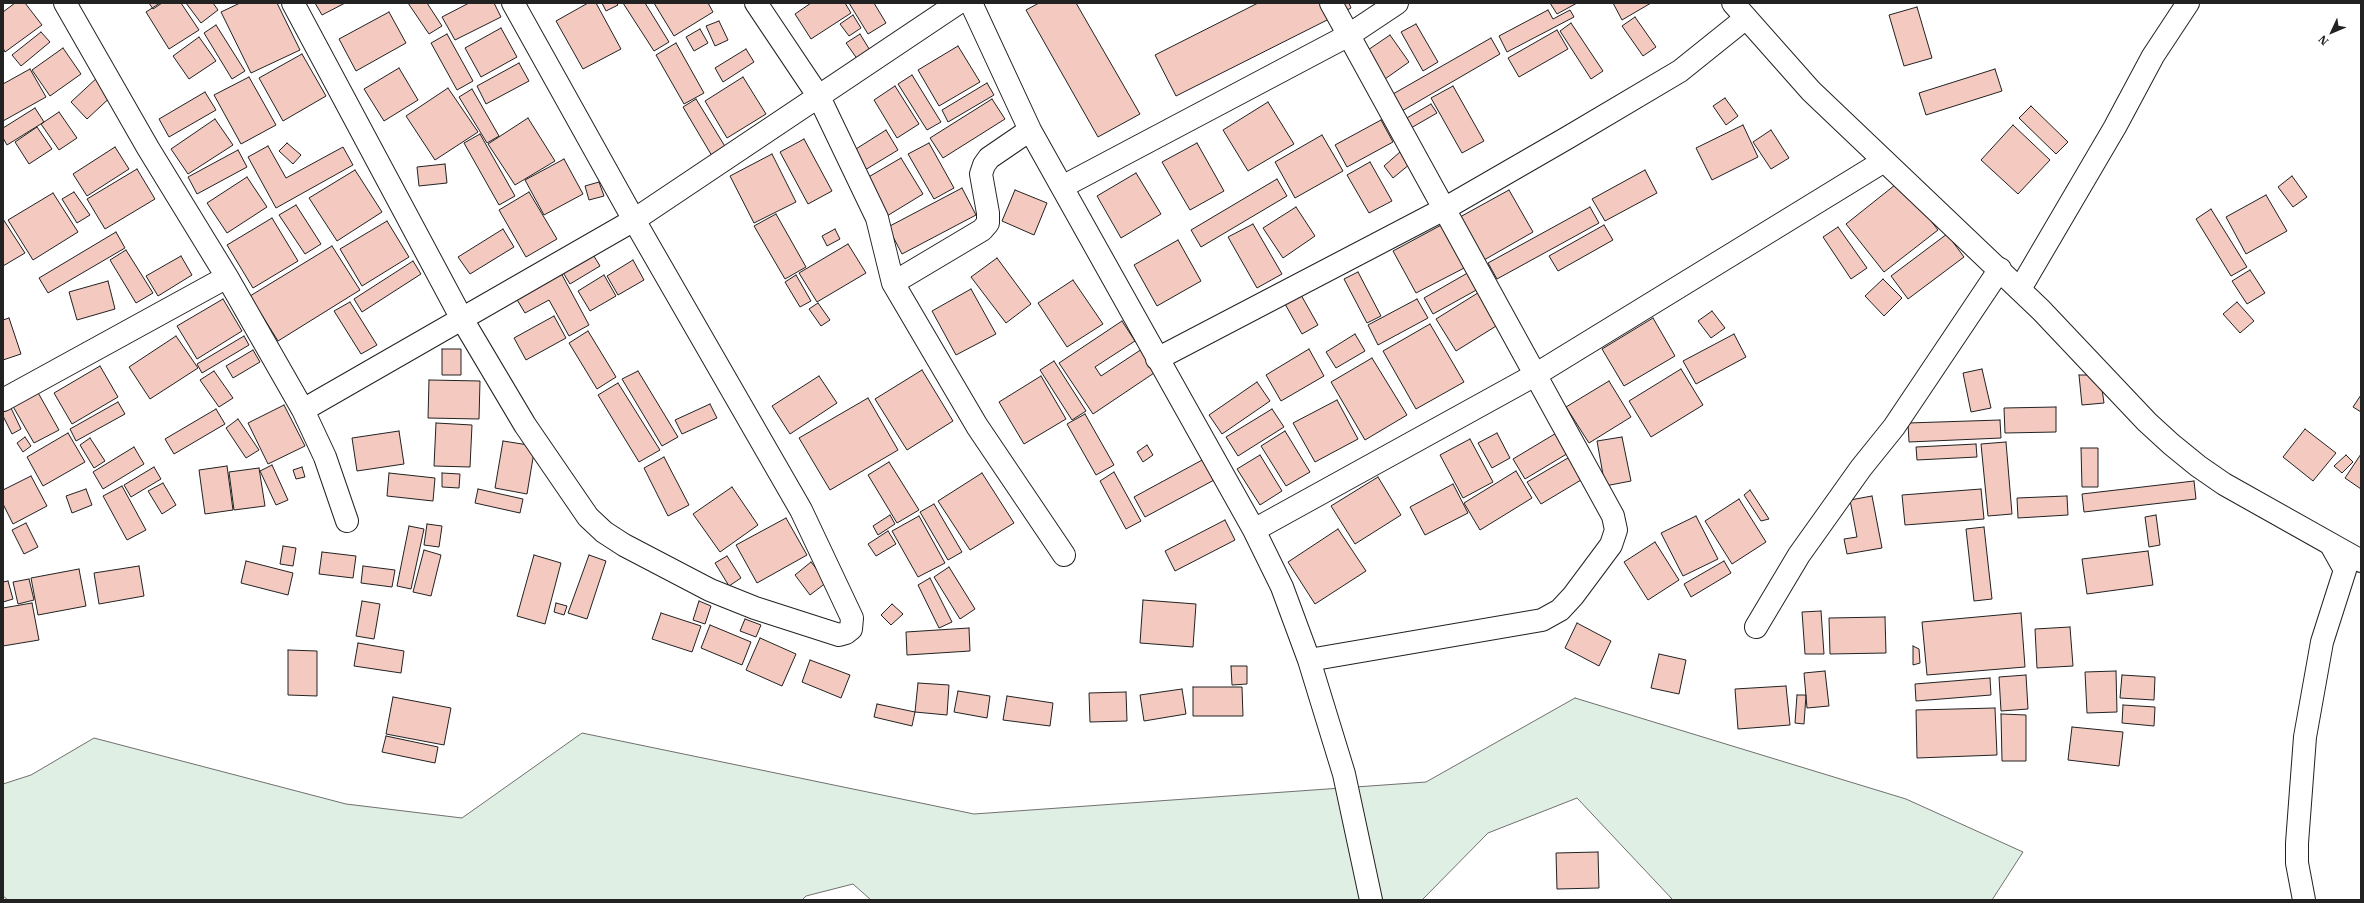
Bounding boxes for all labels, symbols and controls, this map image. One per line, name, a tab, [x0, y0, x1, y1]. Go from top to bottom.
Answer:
north arrow	[2312, 12, 2352, 52]
text: N	[2315, 32, 2331, 48]

